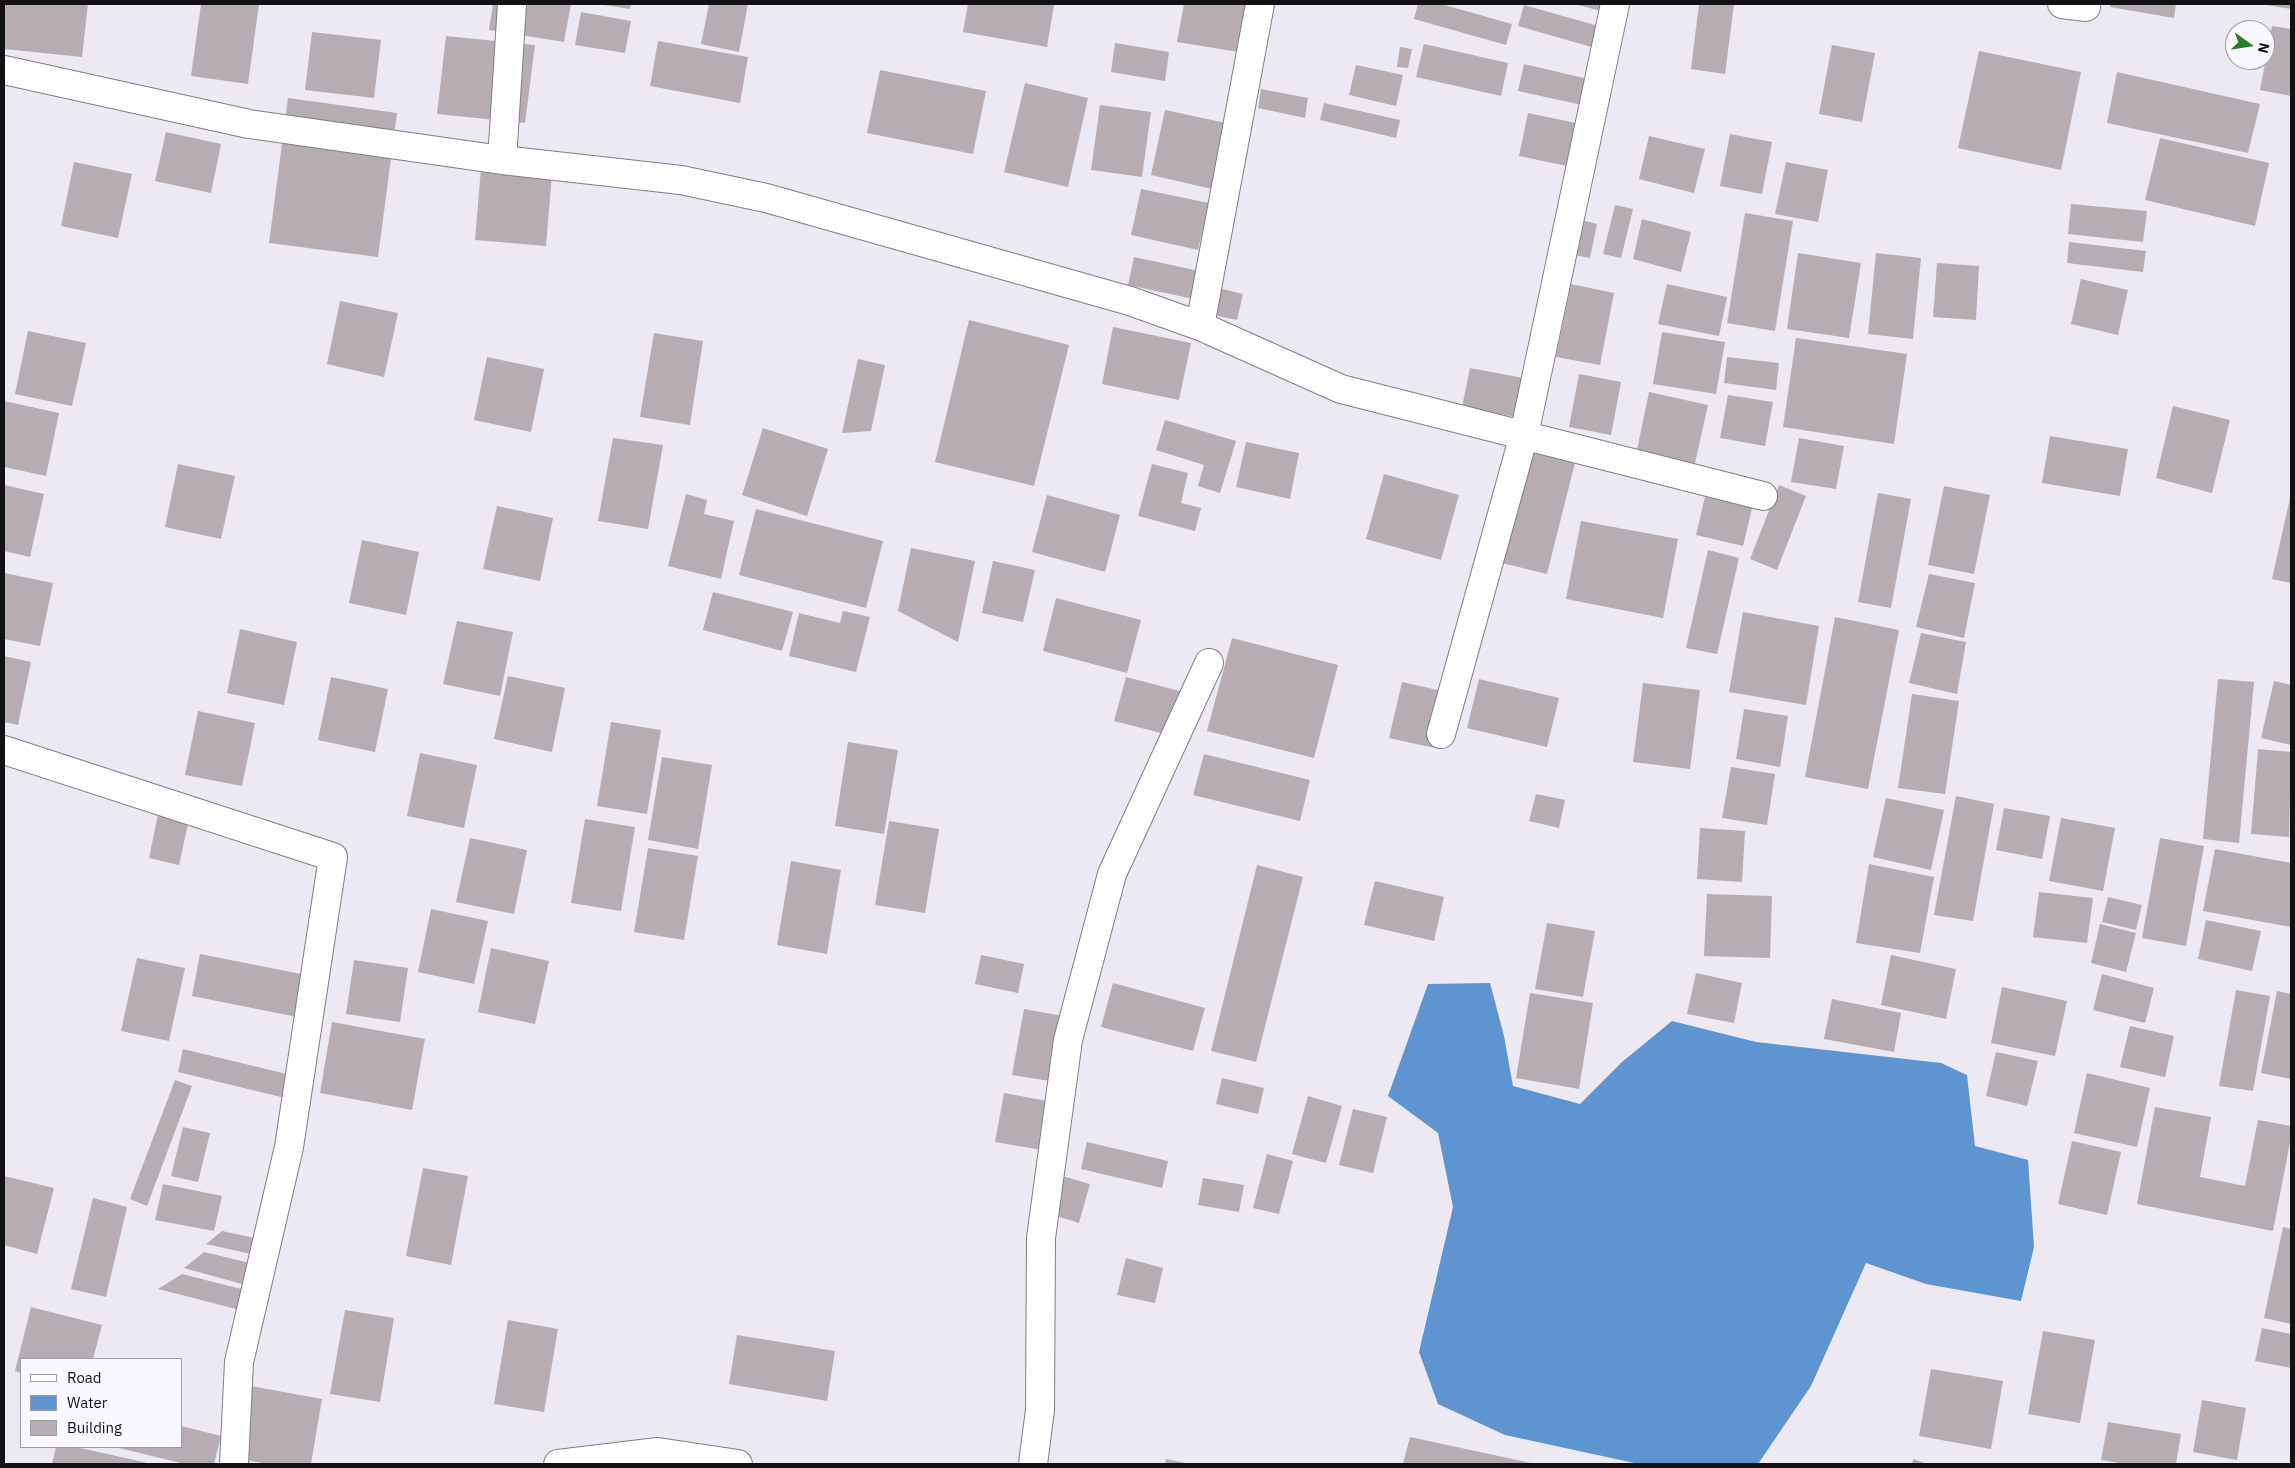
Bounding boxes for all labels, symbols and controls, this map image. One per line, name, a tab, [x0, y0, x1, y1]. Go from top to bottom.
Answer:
north arrow	[2225, 20, 2275, 70]
text: N	[2254, 41, 2274, 55]
legend	[20, 1358, 182, 1448]
text: Road	[67, 1368, 102, 1387]
text: Water	[67, 1393, 107, 1412]
text: Building	[67, 1418, 122, 1437]

